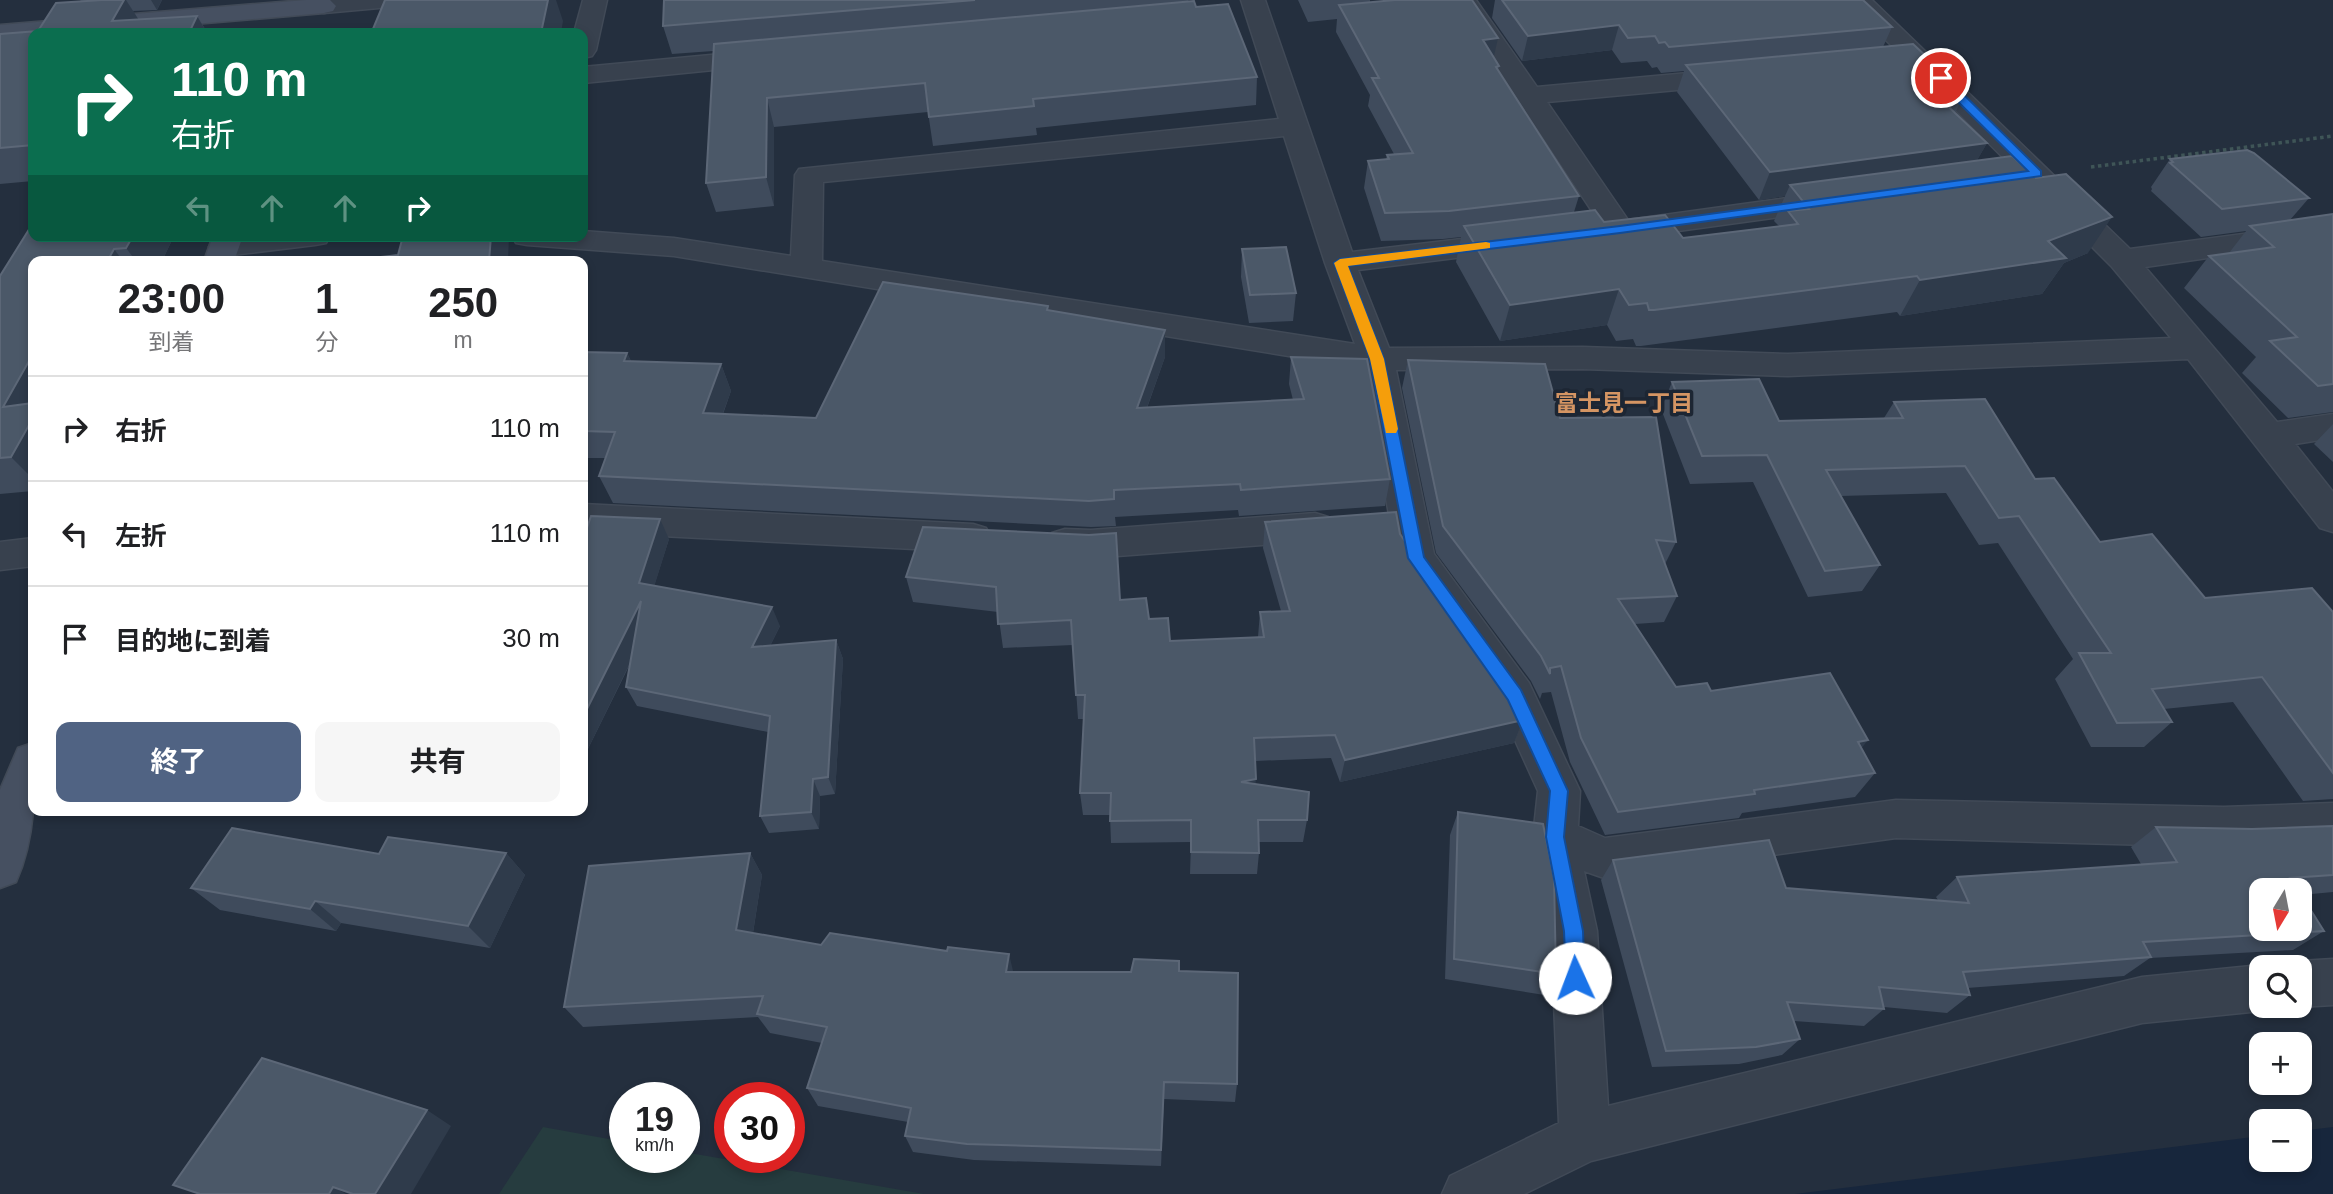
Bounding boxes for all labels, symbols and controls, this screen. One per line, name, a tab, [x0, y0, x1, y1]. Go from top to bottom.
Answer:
pin	[1911, 48, 1971, 108]
text: 110 m	[171, 52, 307, 106]
icon: right	[56, 56, 147, 147]
icon: arrive	[1922, 59, 1960, 97]
text: 右折	[171, 117, 235, 153]
icon: left	[180, 189, 218, 227]
icon: ahead	[253, 189, 291, 227]
icon: ahead	[326, 189, 364, 227]
icon: right	[399, 189, 437, 227]
text: 23:00	[118, 275, 225, 322]
text: 1	[315, 275, 338, 322]
text: 250	[428, 279, 498, 326]
text: m	[454, 327, 473, 353]
text: 到着	[148, 329, 194, 355]
text: 分	[315, 329, 338, 355]
district label: 富士見一丁目	[1555, 390, 1693, 416]
icon: right	[56, 410, 94, 448]
text: 110 m	[490, 413, 560, 443]
text: 右折	[115, 416, 167, 446]
icon: left	[56, 515, 94, 553]
text: 110 m	[490, 518, 560, 548]
text: 左折	[115, 521, 167, 551]
icon: arrive	[56, 620, 94, 658]
text: 30 m	[502, 623, 560, 653]
text: 目的地に到着	[115, 626, 271, 656]
button: 終了	[56, 722, 301, 802]
button: 共有	[315, 722, 560, 802]
north arrow	[2249, 878, 2312, 942]
map controls	[2249, 878, 2312, 1172]
position arrow	[1538, 941, 1612, 1015]
button: search	[2249, 955, 2312, 1018]
button: +	[2249, 1032, 2312, 1095]
speed limit sign: 30	[714, 1082, 805, 1173]
text: 19	[635, 1099, 674, 1138]
button: −	[2249, 1109, 2312, 1172]
text: km/h	[635, 1135, 674, 1155]

